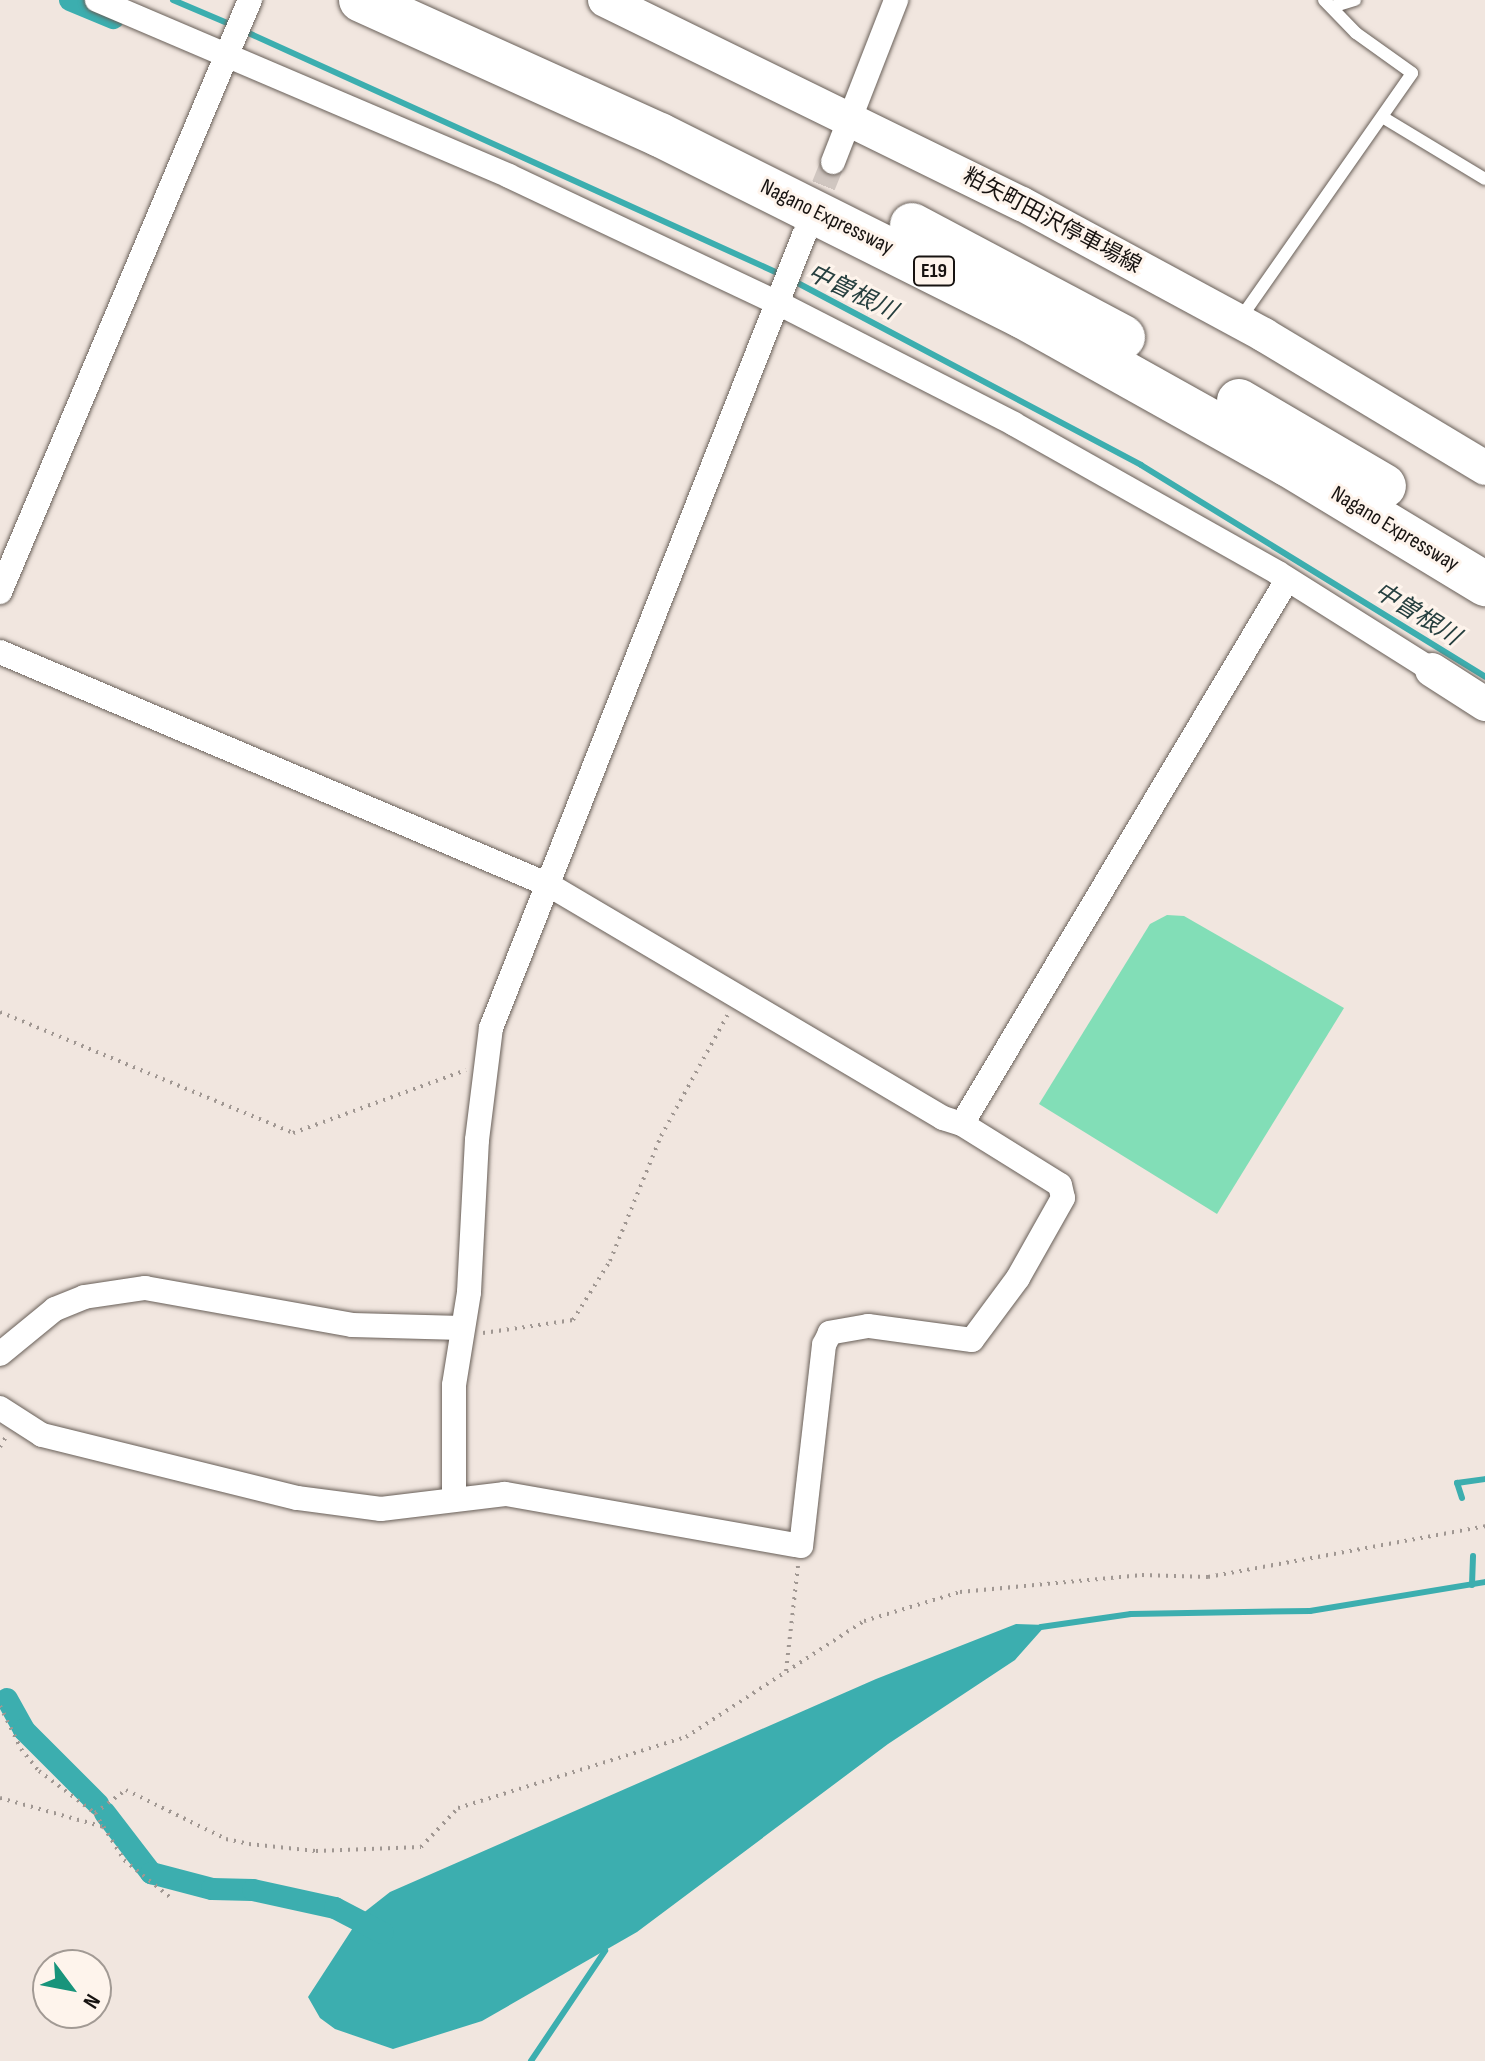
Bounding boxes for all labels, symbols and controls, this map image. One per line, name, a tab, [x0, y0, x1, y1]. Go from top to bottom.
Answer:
street label: 粕矢町田沢停車場線	[958, 163, 1146, 279]
street label: Nagano Expressway	[756, 173, 898, 261]
road number: E19	[912, 255, 956, 287]
water label: 中曽根川	[803, 258, 901, 326]
street label: Nagano Expressway	[1326, 481, 1464, 577]
water label: 中曽根川	[1369, 576, 1465, 652]
north arrow	[32, 1949, 112, 2029]
text: N	[77, 1989, 106, 2013]

